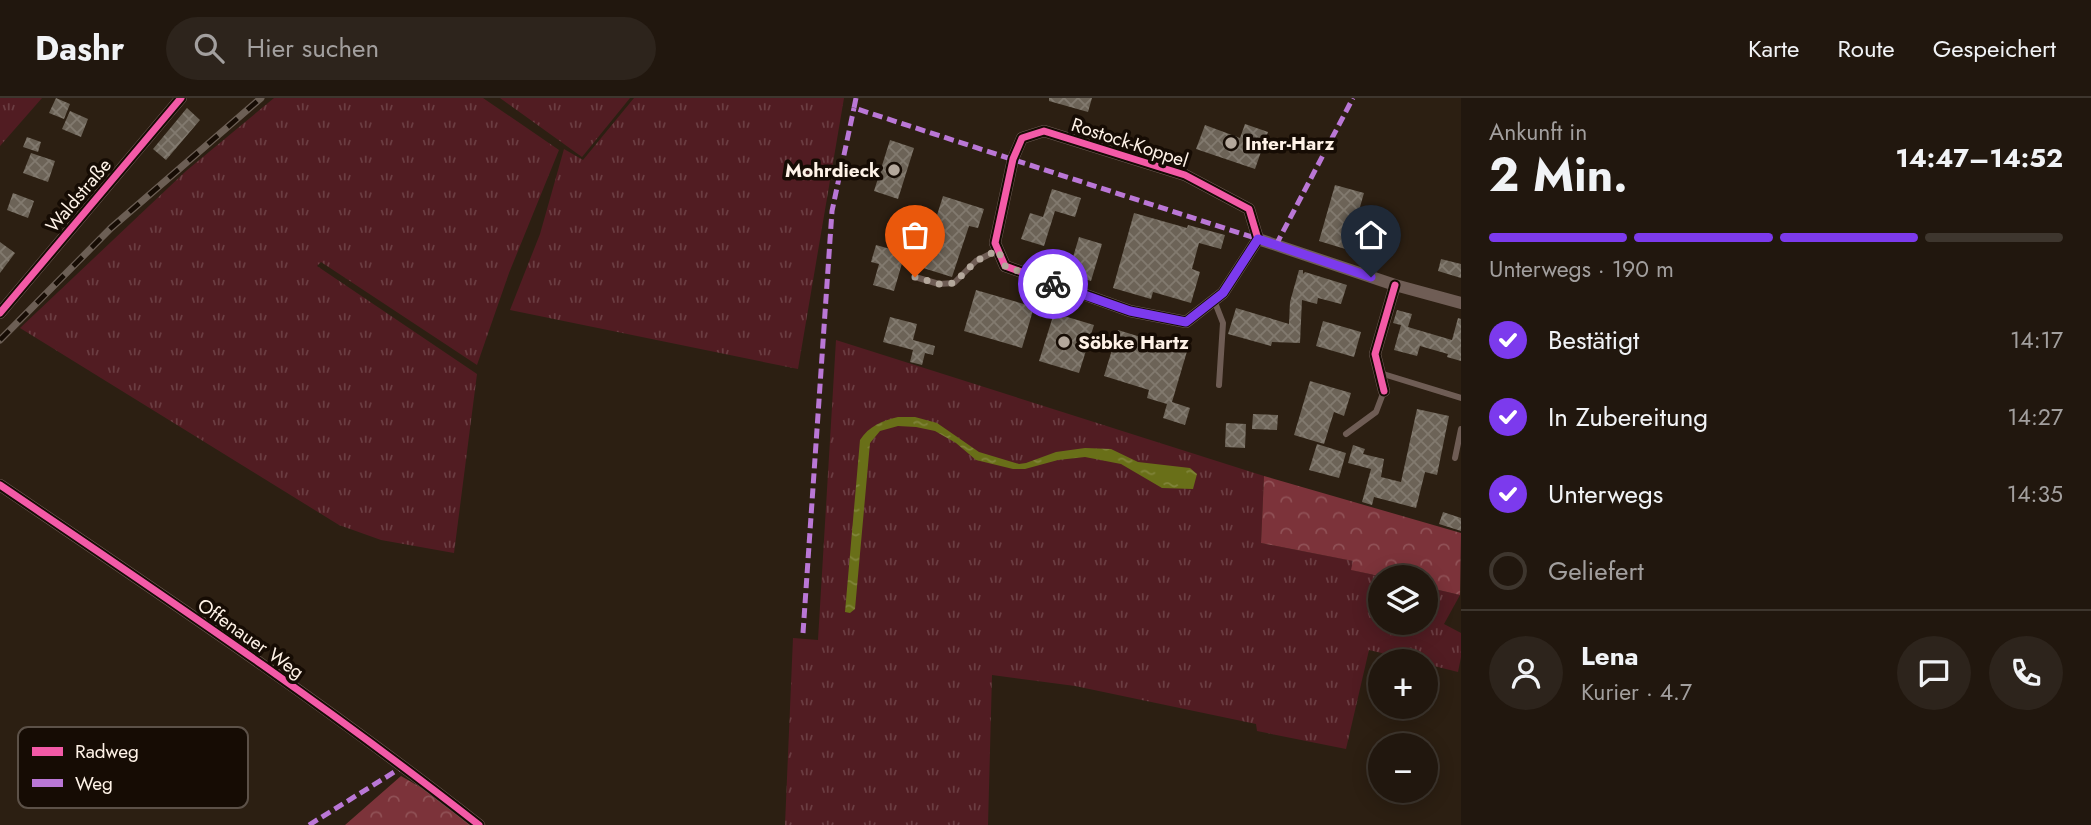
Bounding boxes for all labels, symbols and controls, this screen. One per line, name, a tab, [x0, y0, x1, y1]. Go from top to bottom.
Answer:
search box	[166, 17, 656, 80]
text: Dashr	[35, 25, 124, 72]
icon: search	[190, 29, 228, 67]
text: Hier suchen	[246, 29, 379, 67]
text: Karte	[1748, 31, 1799, 66]
text: Route	[1837, 31, 1895, 66]
text: Gespeichert	[1933, 31, 2056, 66]
street label: Rostock-Koppel	[1068, 111, 1192, 174]
text: Ankunft in	[1489, 115, 1587, 149]
place label: Inter-Harz	[1245, 130, 1335, 157]
marker: Inter-Harz	[1223, 135, 1239, 151]
text: 14:47–14:52	[1895, 139, 2063, 177]
text: 2 Min.	[1489, 142, 1628, 208]
street label: Waldstraße	[39, 152, 118, 238]
place label: Mohrdieck	[785, 157, 880, 184]
marker: Mohrdieck	[886, 162, 902, 178]
pin	[885, 205, 945, 277]
pin	[1341, 205, 1401, 277]
icon: bag	[896, 216, 934, 254]
icon: home	[1352, 216, 1390, 254]
courier	[1018, 249, 1088, 319]
text: Unterwegs · 190 m	[1489, 252, 1674, 286]
icon: bike	[1034, 265, 1072, 303]
icon: check	[1489, 321, 1527, 359]
text: Bestätigt	[1548, 321, 1639, 359]
text: 14:17	[2010, 323, 2063, 357]
place label: Söbke Hartz	[1078, 329, 1189, 356]
marker: Söbke Hartz	[1056, 334, 1072, 350]
icon: check	[1489, 398, 1527, 436]
text: In Zubereitung	[1548, 398, 1708, 436]
text: 14:27	[2007, 400, 2063, 434]
icon: check	[1489, 475, 1527, 513]
text: Unterwegs	[1548, 475, 1663, 513]
text: 14:35	[2007, 477, 2063, 511]
text: Geliefert	[1548, 552, 1644, 590]
map controls	[1368, 565, 1438, 803]
button: layers	[1368, 565, 1438, 635]
street label: Offenauer Weg	[192, 592, 310, 685]
button: person	[1489, 636, 1563, 710]
button: chat	[1897, 636, 1971, 710]
button: phone	[1989, 636, 2063, 710]
text: Lena	[1581, 637, 1639, 675]
button: +	[1368, 649, 1438, 719]
text: Kurier · 4.7	[1581, 675, 1692, 709]
legend	[18, 727, 248, 808]
button: −	[1368, 733, 1438, 803]
text: Radweg	[75, 738, 139, 765]
text: Weg	[75, 770, 113, 797]

